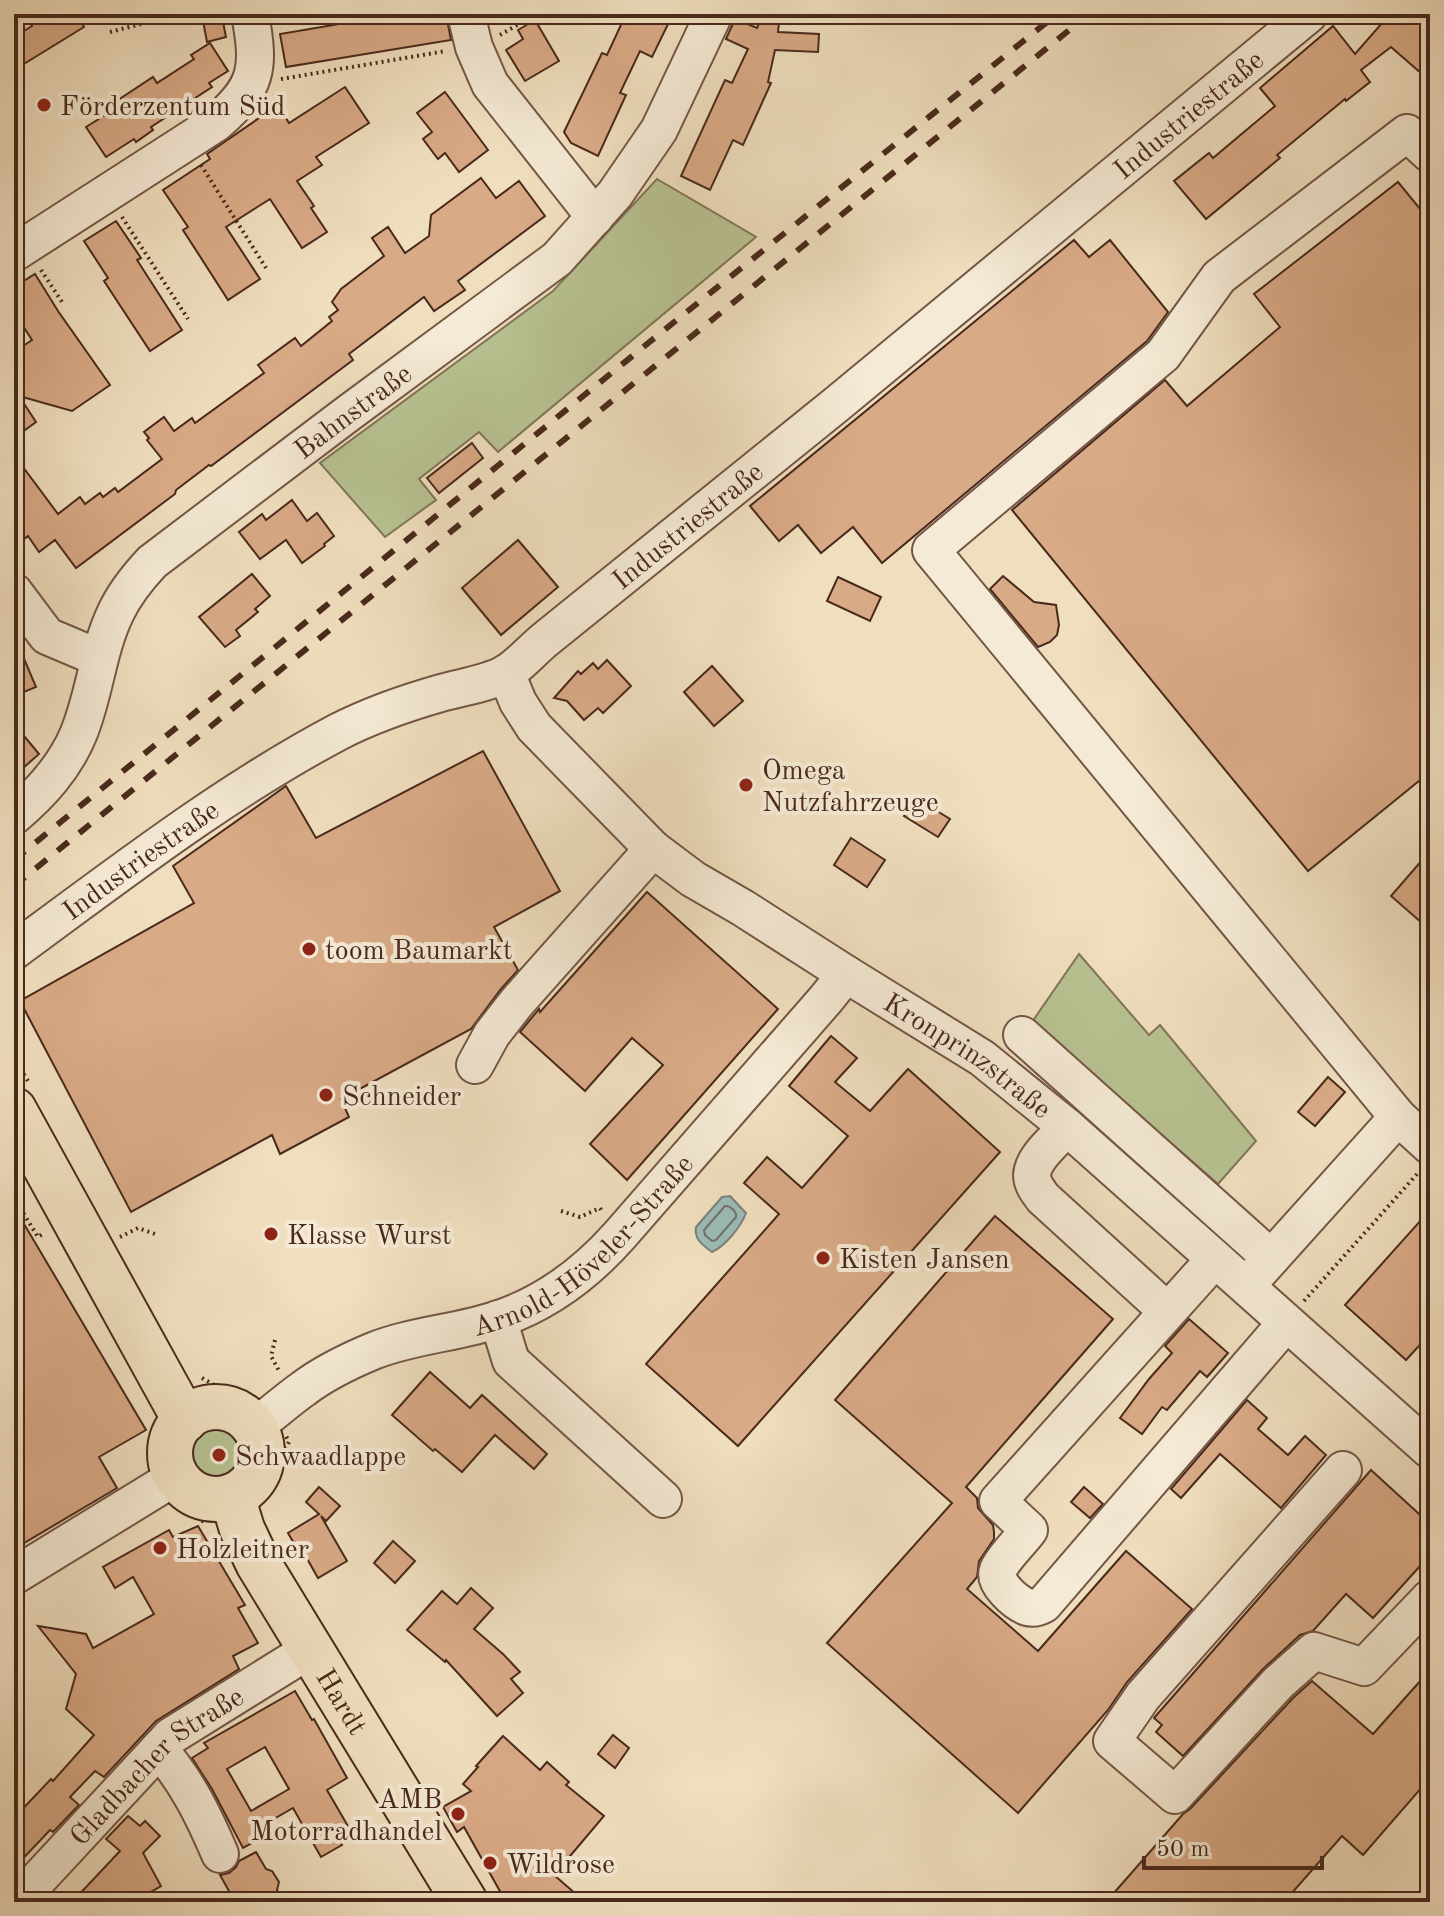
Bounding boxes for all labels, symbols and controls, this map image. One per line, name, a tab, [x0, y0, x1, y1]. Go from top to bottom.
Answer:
street label: Industriestraße	[1110, 47, 1270, 186]
place label: Förderzentum Süd	[60, 94, 285, 122]
marker: Förderzentum Süd	[35, 96, 53, 114]
street label: Bahnstraße	[290, 360, 418, 466]
street label: Industriestraße	[608, 458, 770, 596]
place label: Omega Nutzfahrzeuge	[762, 758, 939, 818]
marker: Omega Nutzfahrzeuge	[737, 776, 755, 794]
street label: Industriestraße	[59, 797, 225, 927]
place label: toom Baumarkt	[325, 938, 513, 966]
marker: toom Baumarkt	[300, 940, 318, 958]
street label: Kronprinzstraße	[878, 990, 1055, 1125]
place label: Schneider	[342, 1084, 461, 1112]
marker: Schneider	[317, 1086, 335, 1104]
street label: Arnold-Höveler-Straße	[470, 1151, 700, 1343]
place label: Klasse Wurst	[287, 1223, 452, 1251]
marker: Klasse Wurst	[262, 1225, 280, 1243]
place label: Kisten Jansen	[839, 1247, 1010, 1275]
marker: Kisten Jansen	[814, 1249, 832, 1267]
place label: Schwaadlappe	[235, 1444, 406, 1472]
marker: Schwaadlappe	[210, 1446, 228, 1464]
place label: Holzleitner	[176, 1537, 309, 1565]
marker: Holzleitner	[151, 1539, 169, 1557]
street label: Hardt	[309, 1665, 371, 1741]
street label: Gladbacher Straße	[66, 1684, 249, 1852]
place label: AMB Motorradhandel	[250, 1787, 442, 1847]
marker: AMB Motorradhandel	[449, 1805, 467, 1823]
scale bar	[1144, 1820, 1322, 1870]
text: 50 m	[1156, 1838, 1210, 1862]
place label: Wildrose	[506, 1852, 615, 1880]
marker: Wildrose	[481, 1854, 499, 1872]

